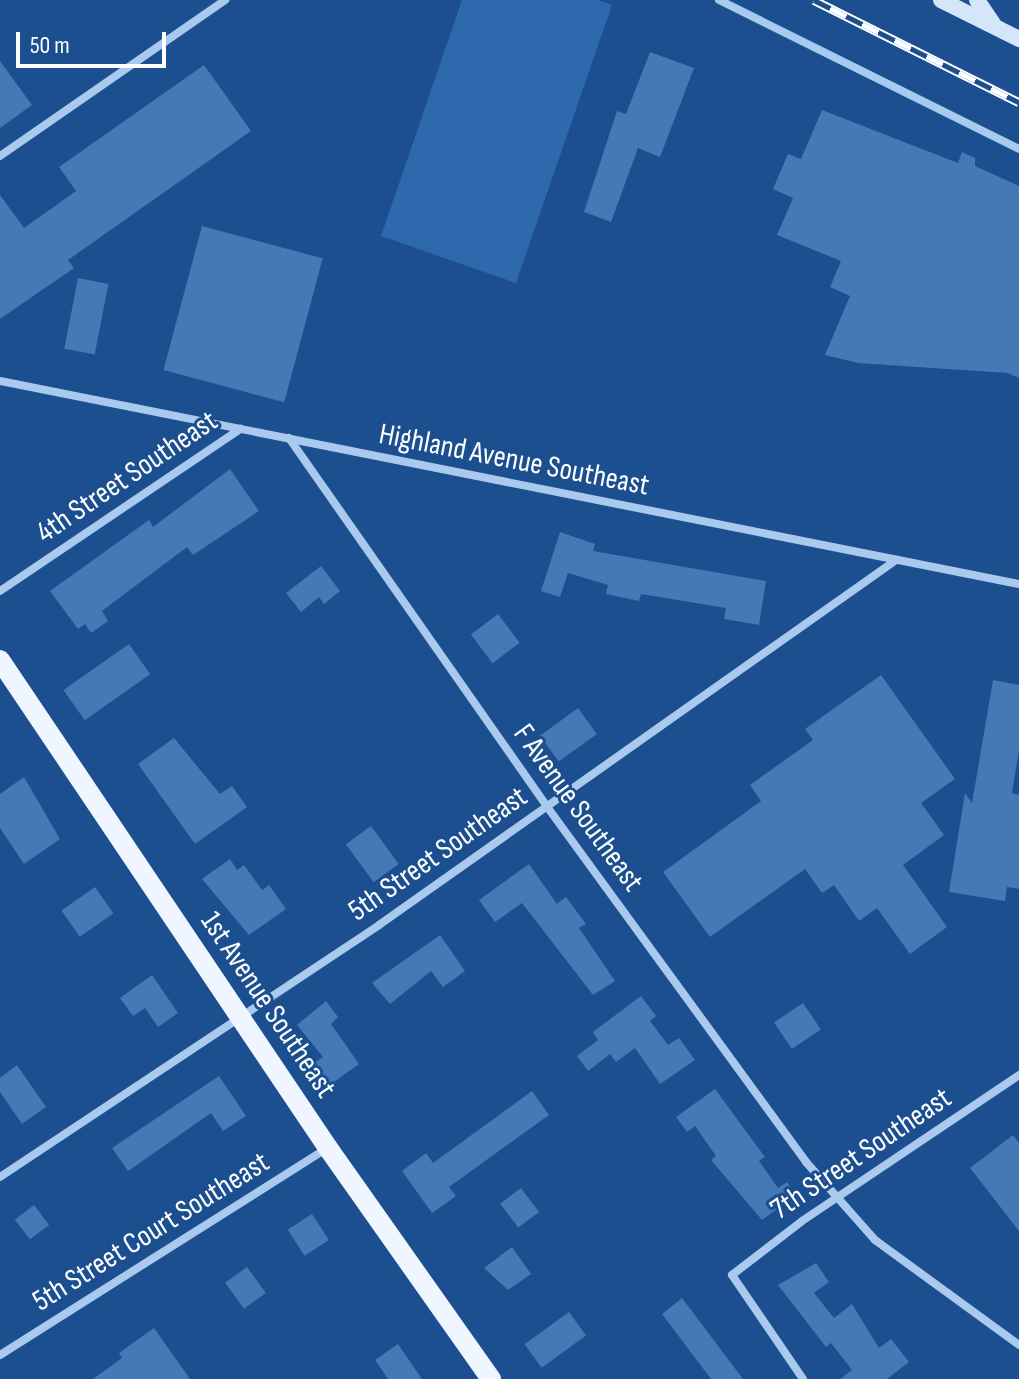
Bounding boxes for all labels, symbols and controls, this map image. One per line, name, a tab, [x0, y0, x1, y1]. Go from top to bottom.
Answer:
scale bar	[20, 16, 170, 66]
text: 50 m	[30, 31, 70, 60]
street label: 4th Street Southeast	[30, 403, 224, 551]
street label: Highland Avenue Southeast	[376, 416, 652, 504]
street label: F Avenue Southeast	[505, 717, 651, 899]
street label: 5th Street Southeast	[342, 779, 534, 929]
street label: 1st Avenue Southeast	[193, 905, 343, 1105]
street label: 7th Street Southeast	[764, 1080, 958, 1228]
street label: 5th Street Court Southeast	[26, 1145, 276, 1319]

